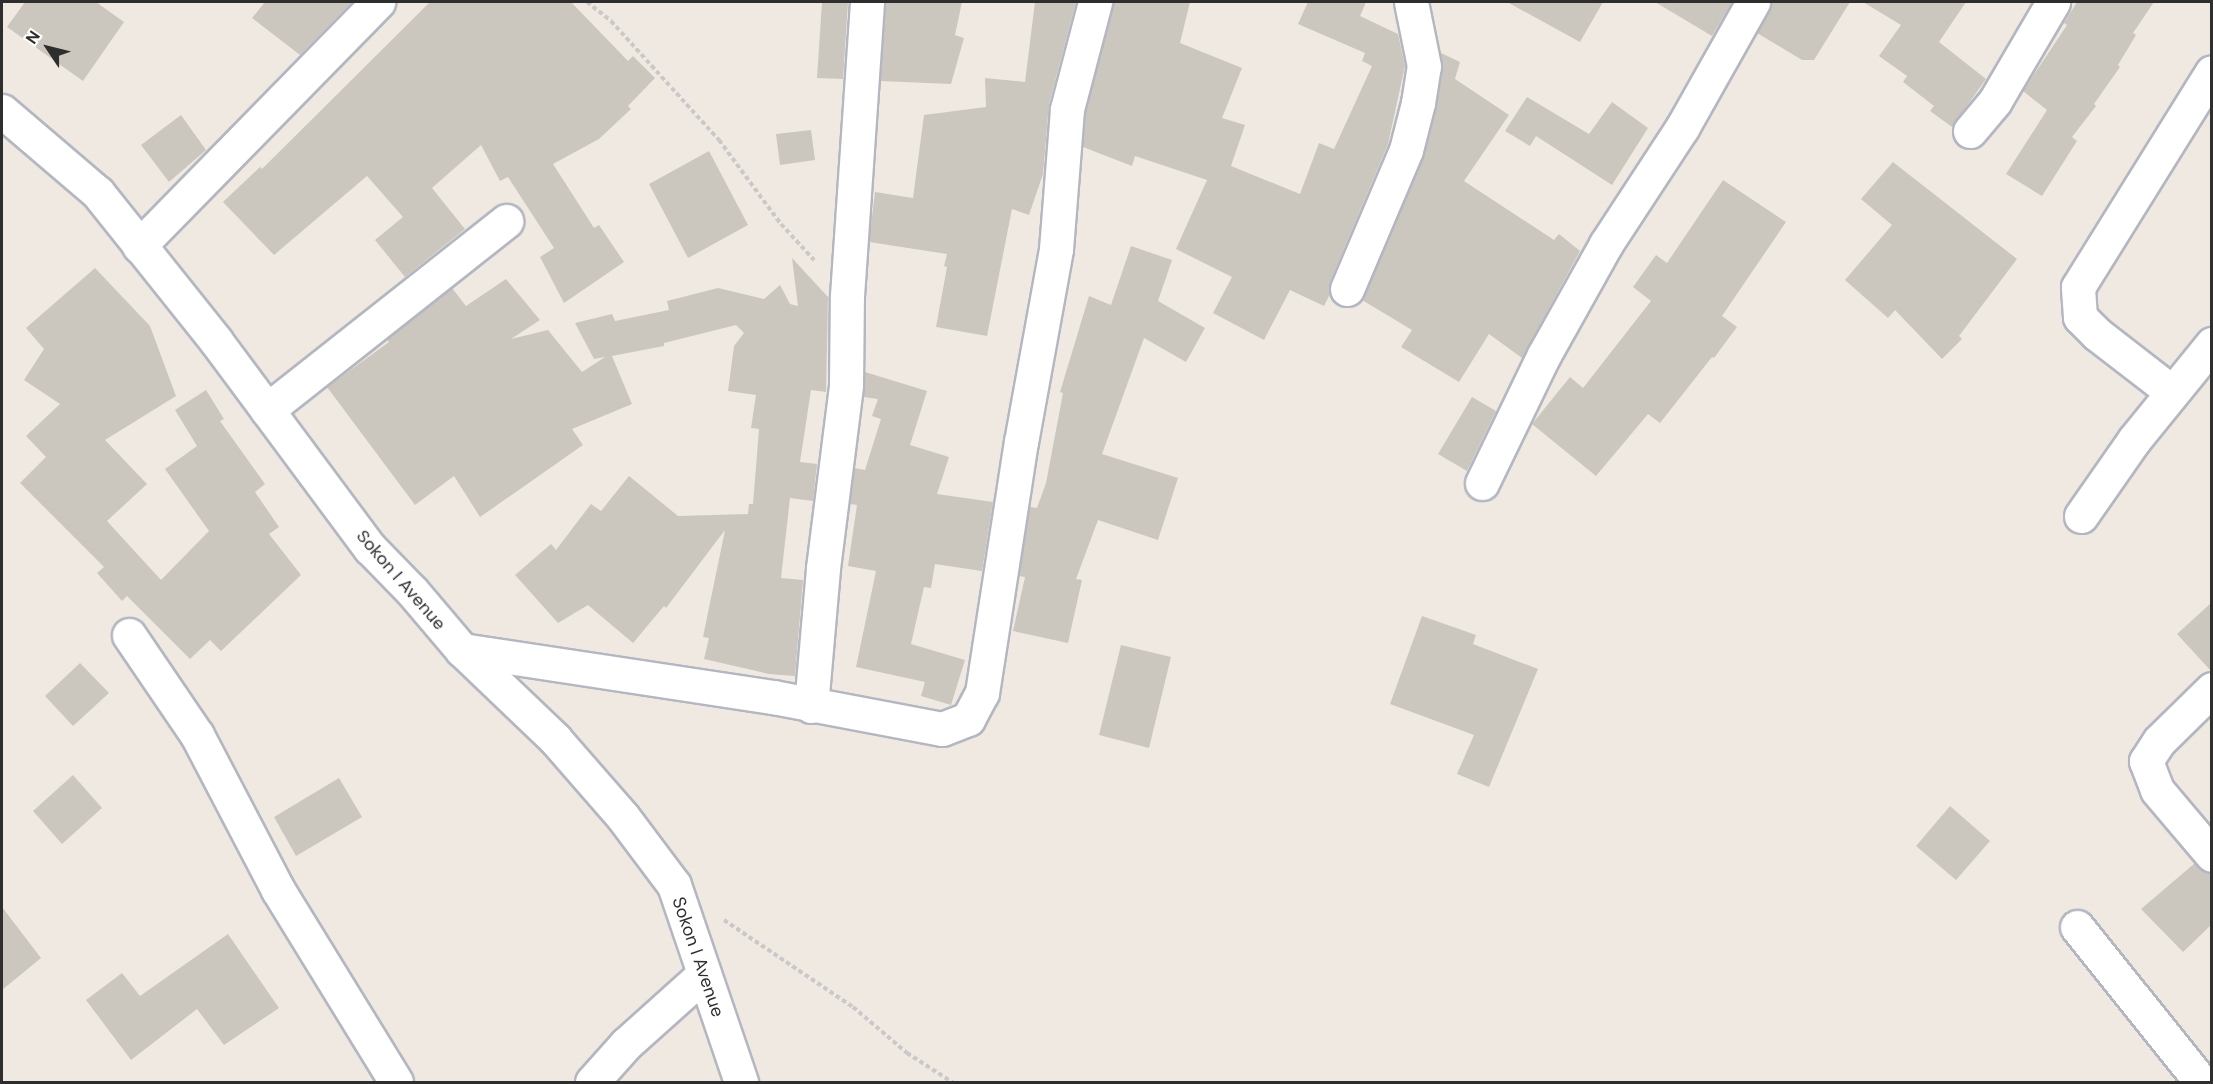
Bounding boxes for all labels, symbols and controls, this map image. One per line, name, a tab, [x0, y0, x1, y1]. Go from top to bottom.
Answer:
north arrow	[18, 18, 78, 78]
text: N	[21, 27, 45, 48]
street label: Sokon I Avenue	[352, 526, 450, 634]
street label: Sokon I Avenue	[667, 894, 729, 1020]

